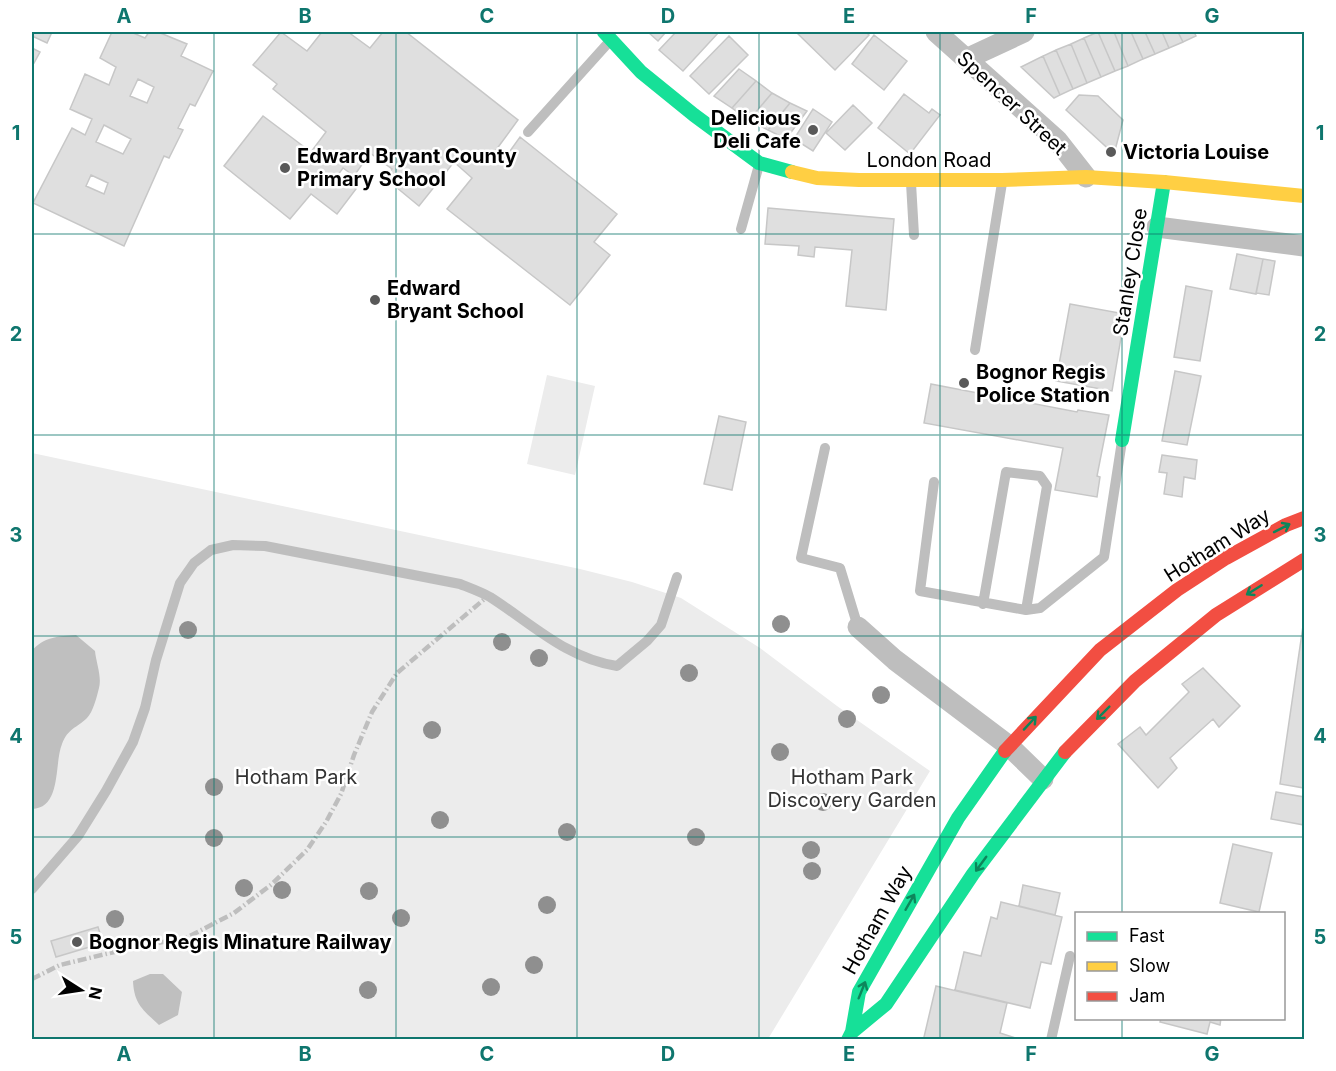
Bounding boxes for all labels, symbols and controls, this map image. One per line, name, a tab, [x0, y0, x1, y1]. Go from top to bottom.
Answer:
text: A	[117, 4, 132, 28]
text: B	[298, 4, 312, 28]
text: C	[480, 4, 494, 28]
text: D	[661, 4, 675, 28]
text: E	[843, 4, 855, 28]
text: F	[1025, 4, 1037, 28]
text: G	[1204, 4, 1220, 28]
street label: Spencer Street	[952, 46, 1072, 160]
place label: Delicious Deli Cafe	[711, 106, 801, 153]
text: 1	[12, 121, 20, 145]
text: 1	[1316, 121, 1324, 145]
marker: Delicious Deli Cafe	[806, 123, 820, 137]
place label: Victoria Louise	[1123, 140, 1269, 164]
place label: Edward Bryant County Primary School	[297, 144, 517, 191]
marker: Victoria Louise	[1104, 145, 1118, 159]
street label: London Road	[866, 148, 992, 172]
marker: Edward Bryant County Primary School	[278, 161, 292, 175]
street label: Stanley Close	[1108, 206, 1152, 338]
place label: Edward Bryant School	[387, 276, 524, 323]
marker: Edward Bryant School	[368, 293, 382, 307]
text: 2	[10, 322, 22, 346]
text: 2	[1314, 322, 1326, 346]
place label: Bognor Regis Police Station	[976, 360, 1110, 407]
marker: Bognor Regis Police Station	[957, 376, 971, 390]
street label: Hotham Way	[1160, 503, 1274, 587]
one-way arrow	[1272, 521, 1290, 533]
text: 3	[10, 523, 22, 547]
text: 3	[1314, 523, 1326, 547]
one-way arrow	[1246, 585, 1263, 597]
one-way arrow	[1096, 705, 1111, 720]
one-way arrow	[1023, 716, 1037, 731]
text: 4	[9, 724, 23, 748]
text: 4	[1313, 724, 1327, 748]
park label: Hotham Park	[235, 765, 357, 789]
park label: Hotham Park Discovery Garden	[767, 765, 937, 812]
one-way arrow	[975, 856, 988, 872]
street label: Hotham Way	[837, 862, 917, 978]
one-way arrow	[904, 894, 916, 911]
legend	[1075, 912, 1285, 1020]
text: 5	[10, 925, 22, 949]
text: Fast	[1129, 925, 1165, 946]
text: 5	[1314, 925, 1326, 949]
place label: Bognor Regis Minature Railway	[89, 930, 391, 954]
marker: Bognor Regis Minature Railway	[70, 935, 84, 949]
text: Slow	[1129, 955, 1170, 976]
north arrow	[51, 960, 111, 1020]
one-way arrow	[857, 982, 868, 1000]
text: N	[85, 985, 107, 1001]
text: Jam	[1129, 985, 1165, 1006]
text: A	[117, 1042, 132, 1066]
text: B	[298, 1042, 312, 1066]
text: C	[480, 1042, 494, 1066]
text: D	[661, 1042, 675, 1066]
text: E	[843, 1042, 855, 1066]
text: F	[1025, 1042, 1037, 1066]
text: G	[1204, 1042, 1220, 1066]

